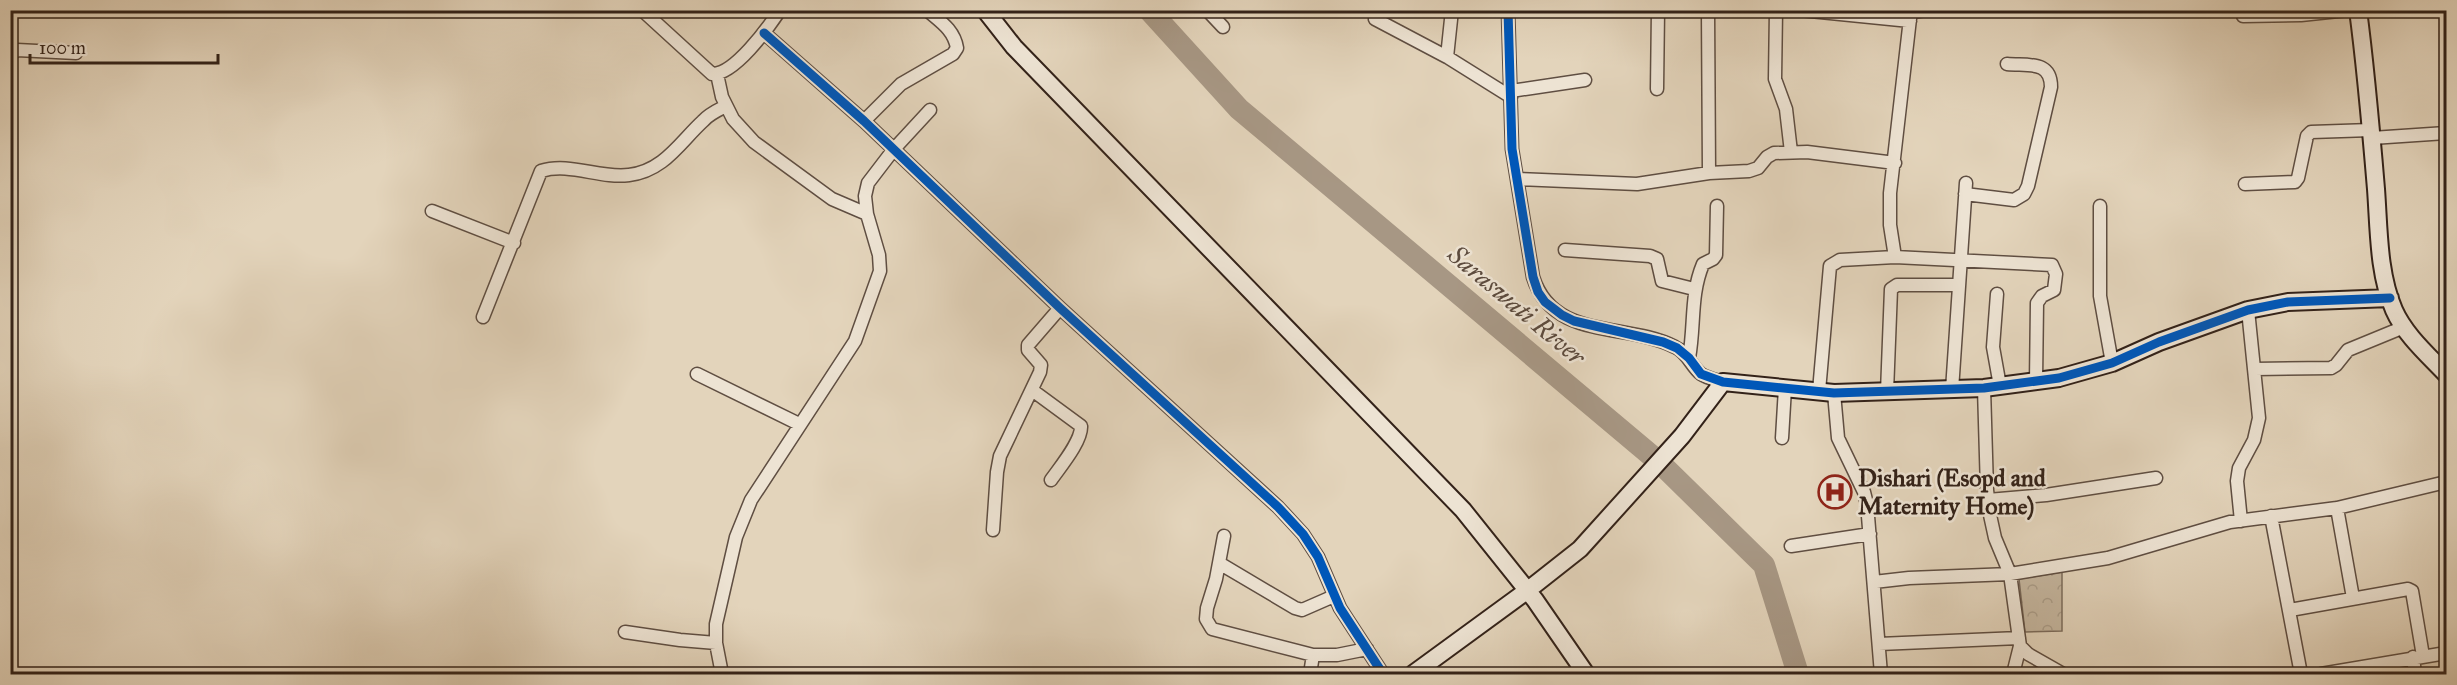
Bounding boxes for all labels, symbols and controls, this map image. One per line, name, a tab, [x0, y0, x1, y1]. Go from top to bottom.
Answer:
scale bar	[30, 27, 218, 65]
text: 100 m	[39, 37, 86, 59]
water label: Saraswati River	[1441, 238, 1593, 373]
place label: Dishari (Esopd and Maternity Home)	[1858, 463, 2047, 521]
hospital icon: Dishari (Esopd and Maternity Home)	[1817, 474, 1853, 510]

